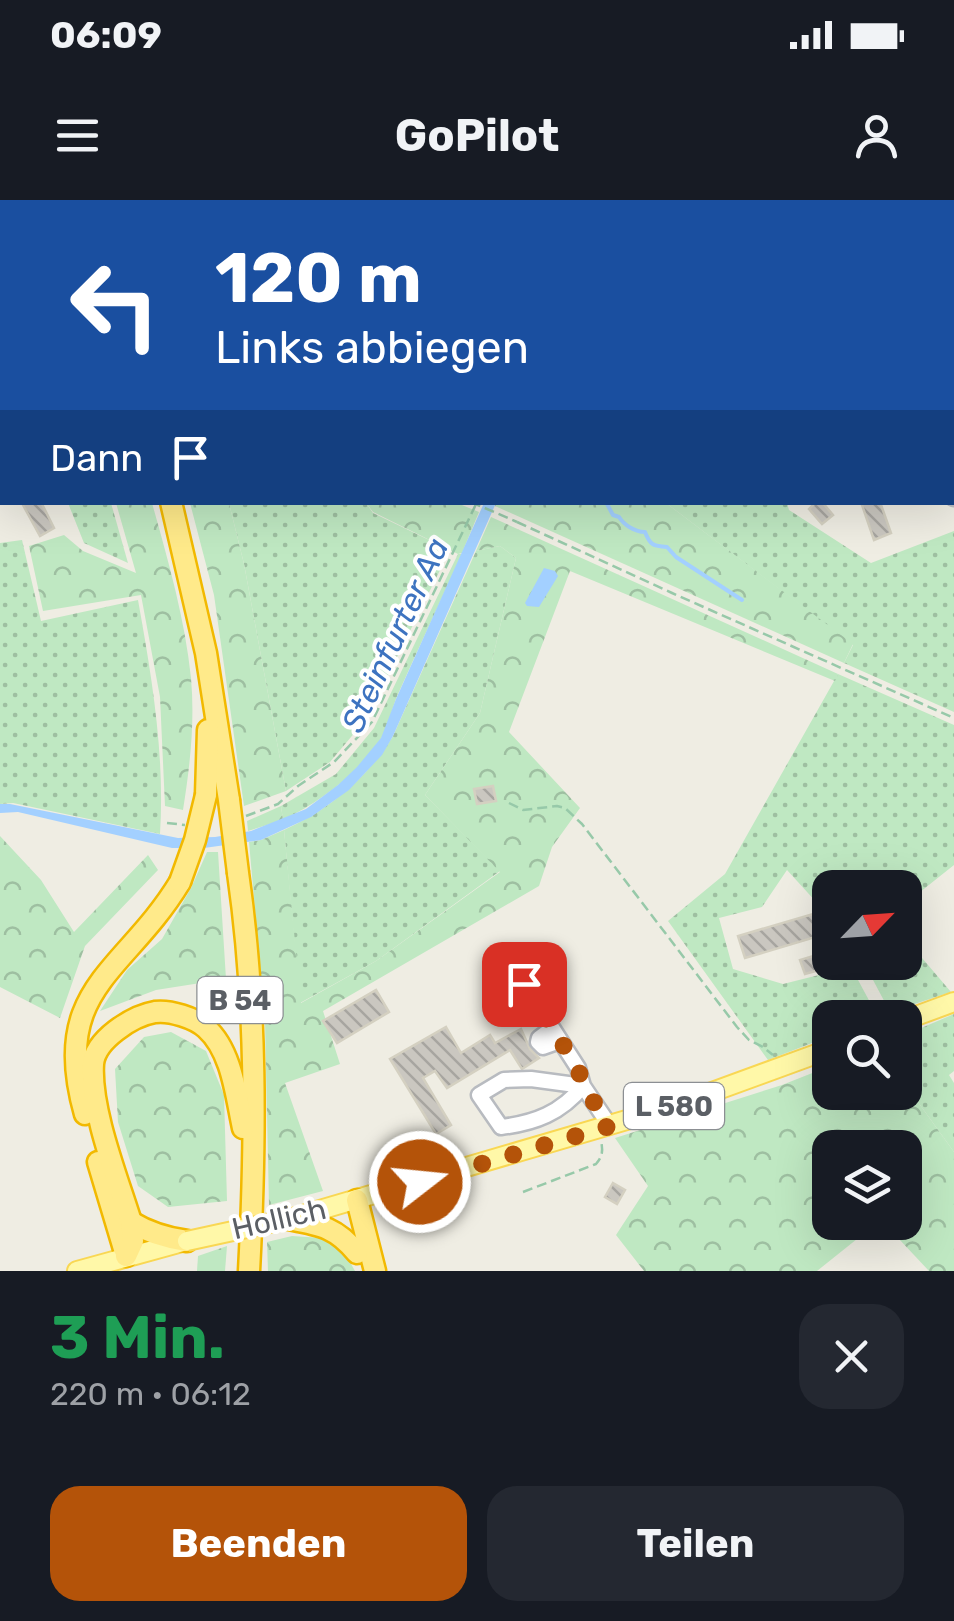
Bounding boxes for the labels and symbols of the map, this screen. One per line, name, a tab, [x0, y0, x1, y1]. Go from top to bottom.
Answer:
water label: Steinfurter Aa	[333, 532, 457, 738]
north arrow	[812, 870, 922, 980]
pin	[482, 942, 567, 1027]
road number: B 54	[198, 977, 282, 1023]
road number: L 580	[624, 1083, 724, 1129]
position arrow	[368, 1130, 472, 1234]
street label: Hollich	[229, 1191, 329, 1247]

